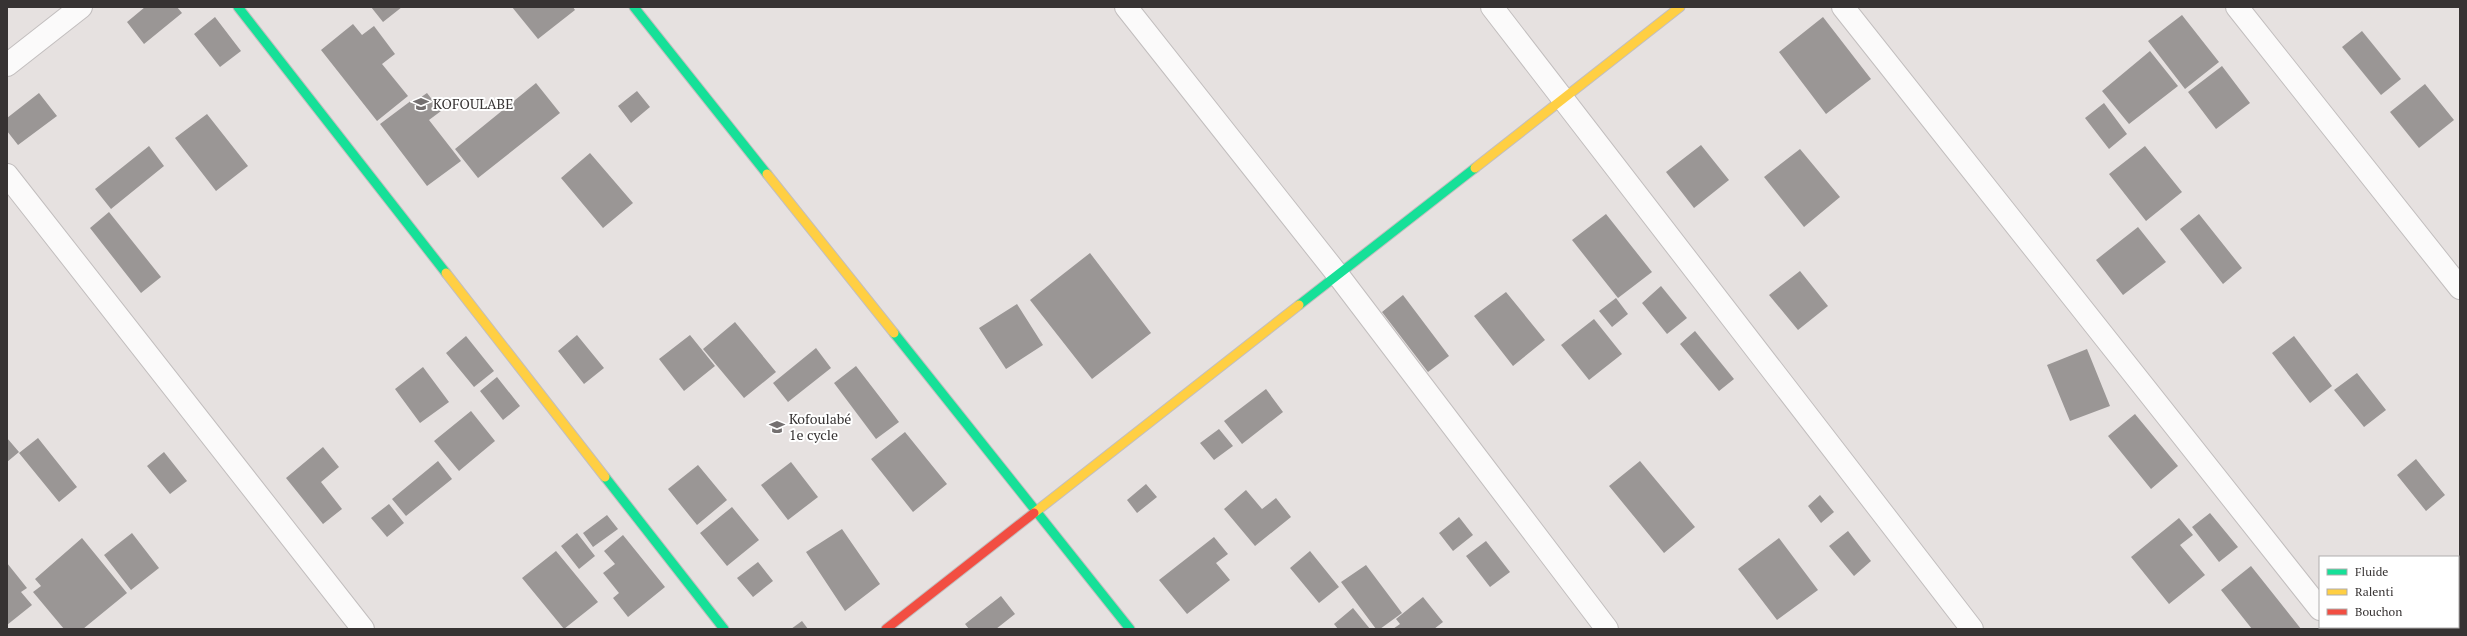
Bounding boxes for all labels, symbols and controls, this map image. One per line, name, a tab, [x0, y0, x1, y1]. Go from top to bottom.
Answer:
place label: KOFOULABE	[433, 94, 513, 113]
school or university icon: KOFOULABE	[412, 95, 430, 113]
place label: Kofoulabé 1e cycle	[789, 409, 851, 444]
school or university icon: Kofoulabé 1e cycle	[768, 418, 786, 436]
legend	[2319, 556, 2459, 628]
text: Fluide	[2355, 564, 2388, 579]
text: Ralenti	[2355, 584, 2394, 599]
text: Bouchon	[2355, 604, 2402, 619]

